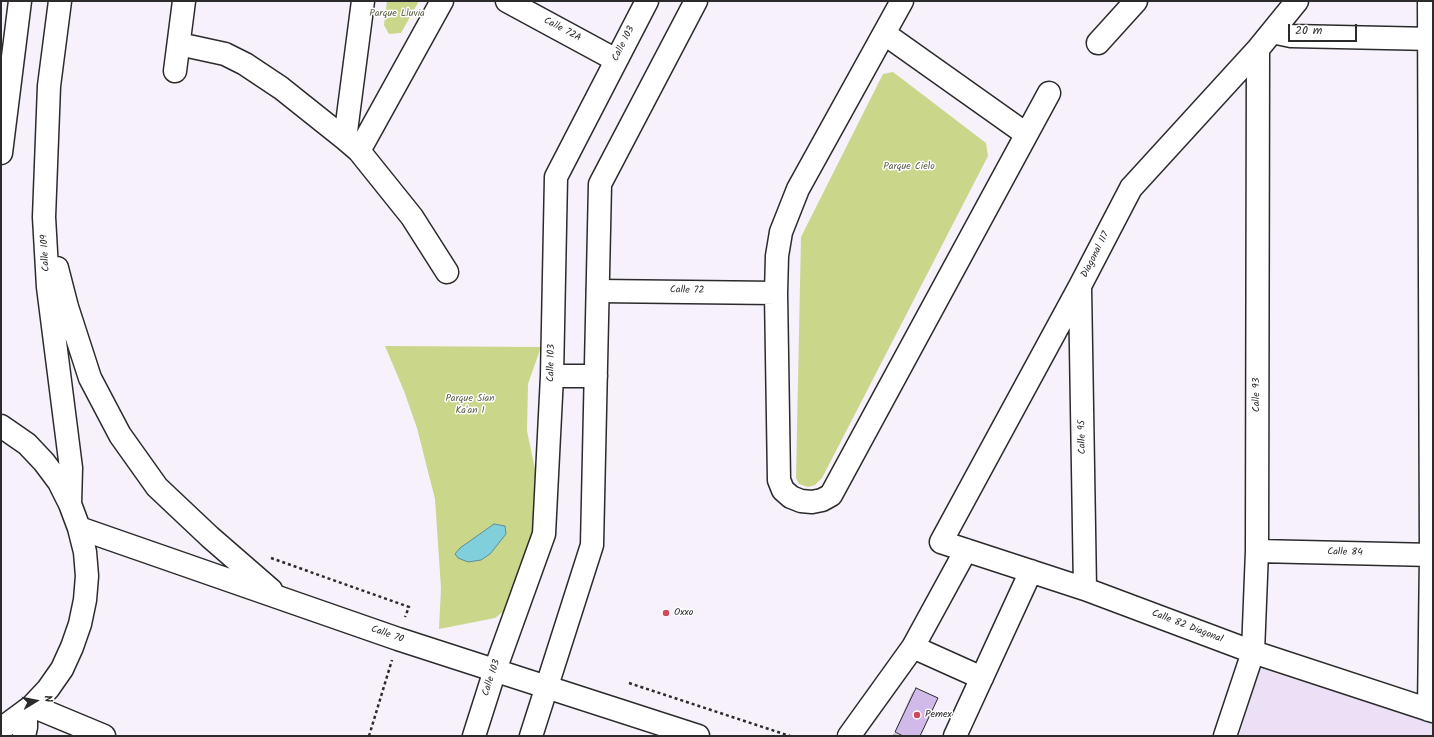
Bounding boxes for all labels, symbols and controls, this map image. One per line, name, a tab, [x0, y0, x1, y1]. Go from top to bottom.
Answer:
park label: Parque Lluvia	[369, 8, 425, 20]
street label: Calle 72A	[541, 15, 583, 45]
scale bar	[1290, 16, 1359, 42]
text: 20 m	[1295, 21, 1322, 40]
street label: Calle 103	[610, 24, 638, 64]
park label: Parque Cielo	[883, 161, 935, 173]
street label: Diagonal 117	[1079, 230, 1113, 280]
street label: Calle 109	[39, 234, 53, 272]
street label: Calle 72	[670, 285, 704, 297]
street label: Calle 103	[546, 344, 558, 382]
street label: Calle 93	[1251, 378, 1263, 412]
park label: Parque Sian Ka'an I	[445, 393, 495, 416]
street label: Calle 95	[1077, 420, 1089, 454]
street label: Calle 84	[1327, 547, 1363, 559]
place label: Oxxo	[674, 607, 693, 619]
marker: Oxxo	[661, 608, 671, 618]
street label: Calle 82 Diagonal	[1150, 608, 1224, 646]
street label: Calle 70	[369, 624, 405, 646]
street label: Calle 103	[480, 658, 504, 698]
north arrow	[16, 681, 56, 721]
text: N	[38, 694, 57, 704]
place label: Pemex	[925, 709, 952, 721]
marker: Pemex	[912, 710, 922, 720]

